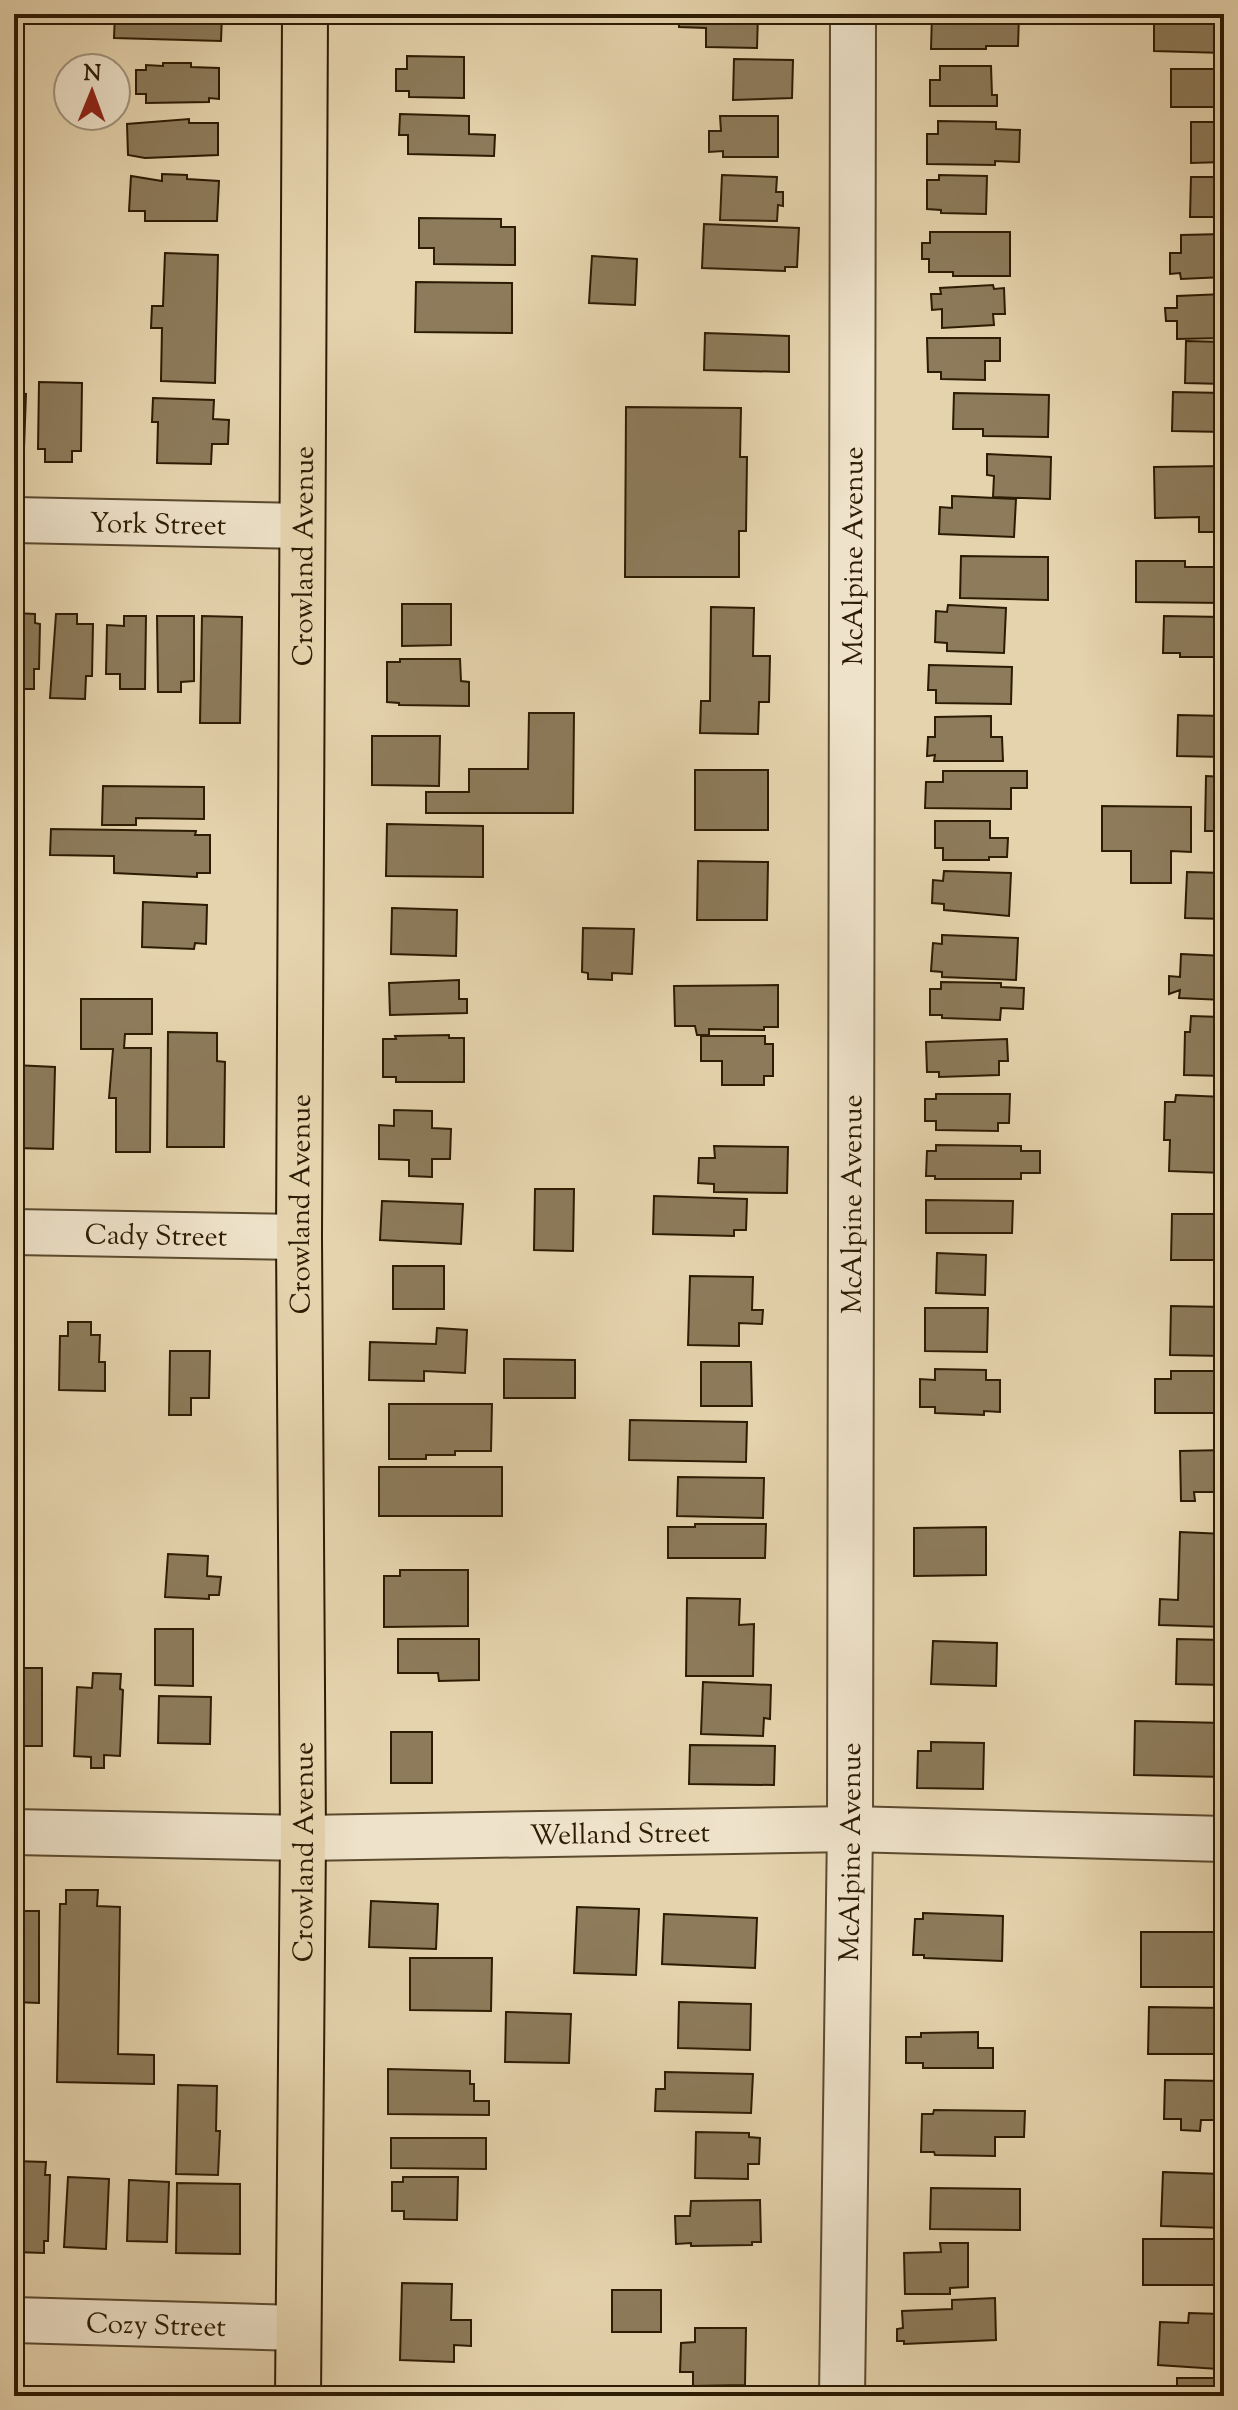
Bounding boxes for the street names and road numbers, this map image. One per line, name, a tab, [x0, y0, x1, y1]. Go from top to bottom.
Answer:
street label: Crowland Avenue	[285, 446, 326, 666]
street label: McAlpine Avenue	[835, 446, 875, 666]
street label: York Street	[89, 505, 227, 547]
street label: Crowland Avenue	[282, 1094, 323, 1314]
street label: McAlpine Avenue	[834, 1094, 874, 1314]
street label: Cady Street	[84, 1216, 228, 1259]
street label: Crowland Avenue	[285, 1742, 326, 1962]
street label: McAlpine Avenue	[831, 1742, 873, 1962]
street label: Welland Street	[529, 1814, 711, 1857]
street label: Cozy Street	[85, 2305, 227, 2349]

